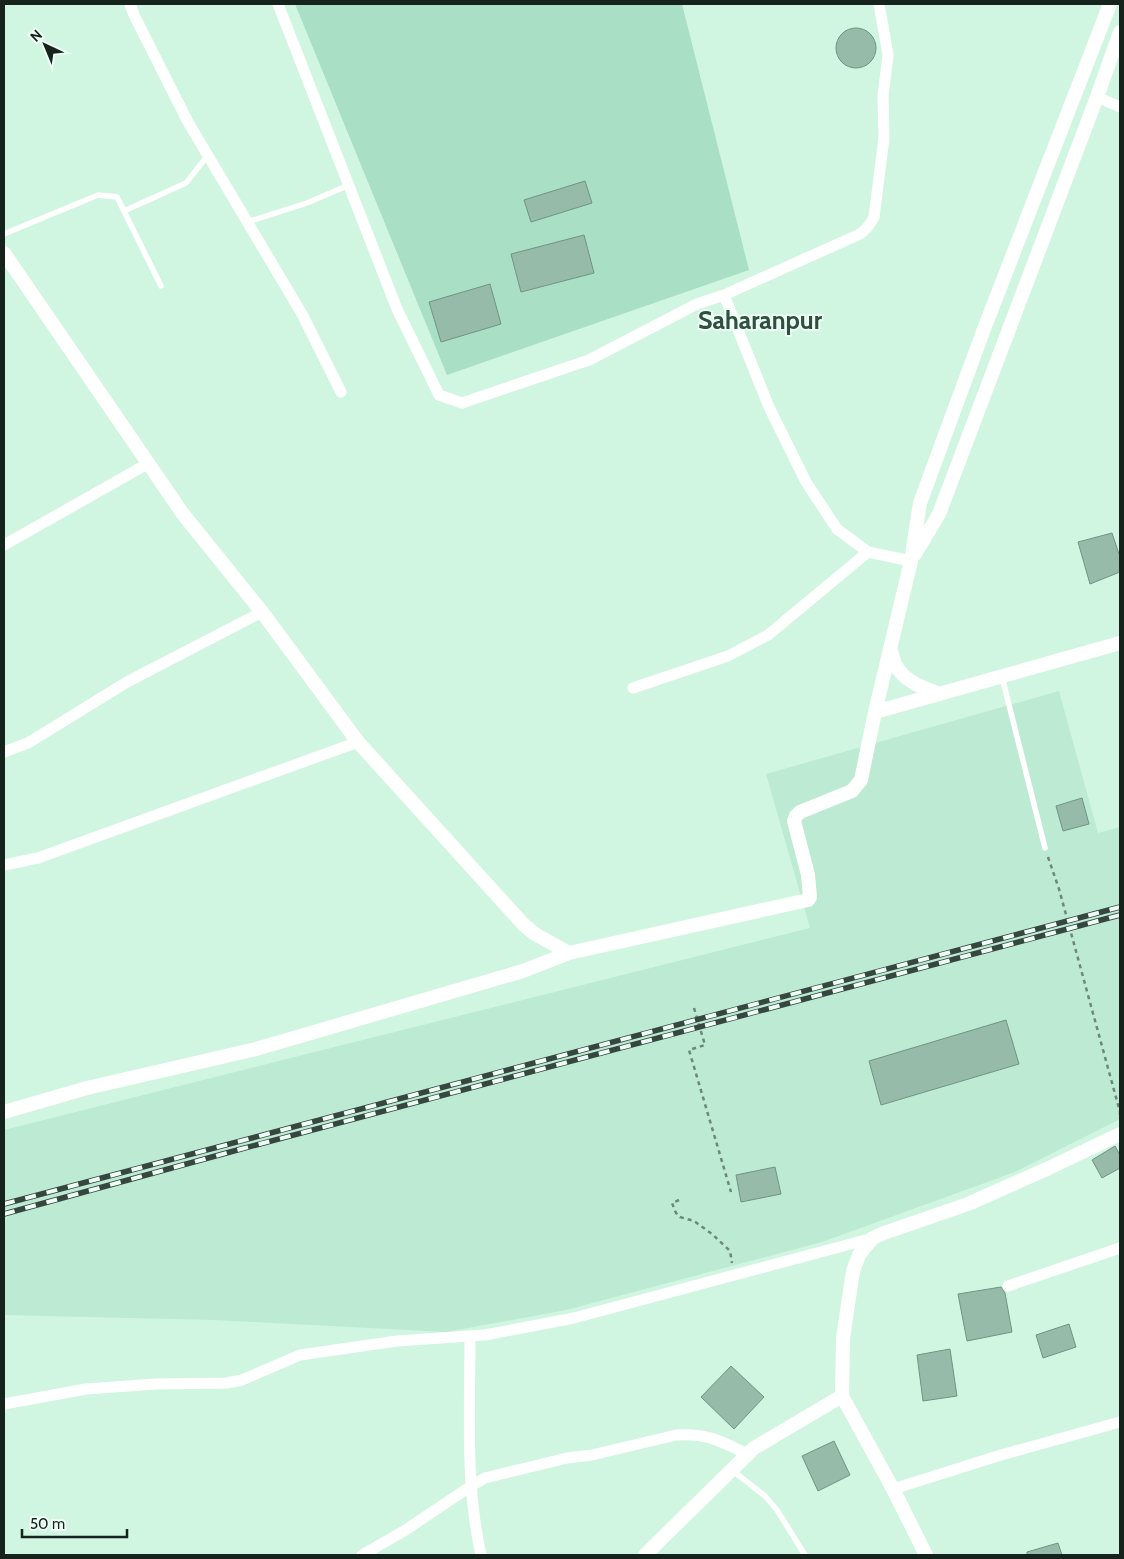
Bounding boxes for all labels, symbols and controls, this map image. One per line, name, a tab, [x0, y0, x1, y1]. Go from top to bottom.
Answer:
north arrow	[20, 20, 70, 70]
text: N	[26, 26, 46, 46]
district label: Saharanpur	[698, 305, 823, 335]
scale bar	[22, 1506, 128, 1538]
text: 50 m	[30, 1515, 65, 1533]

